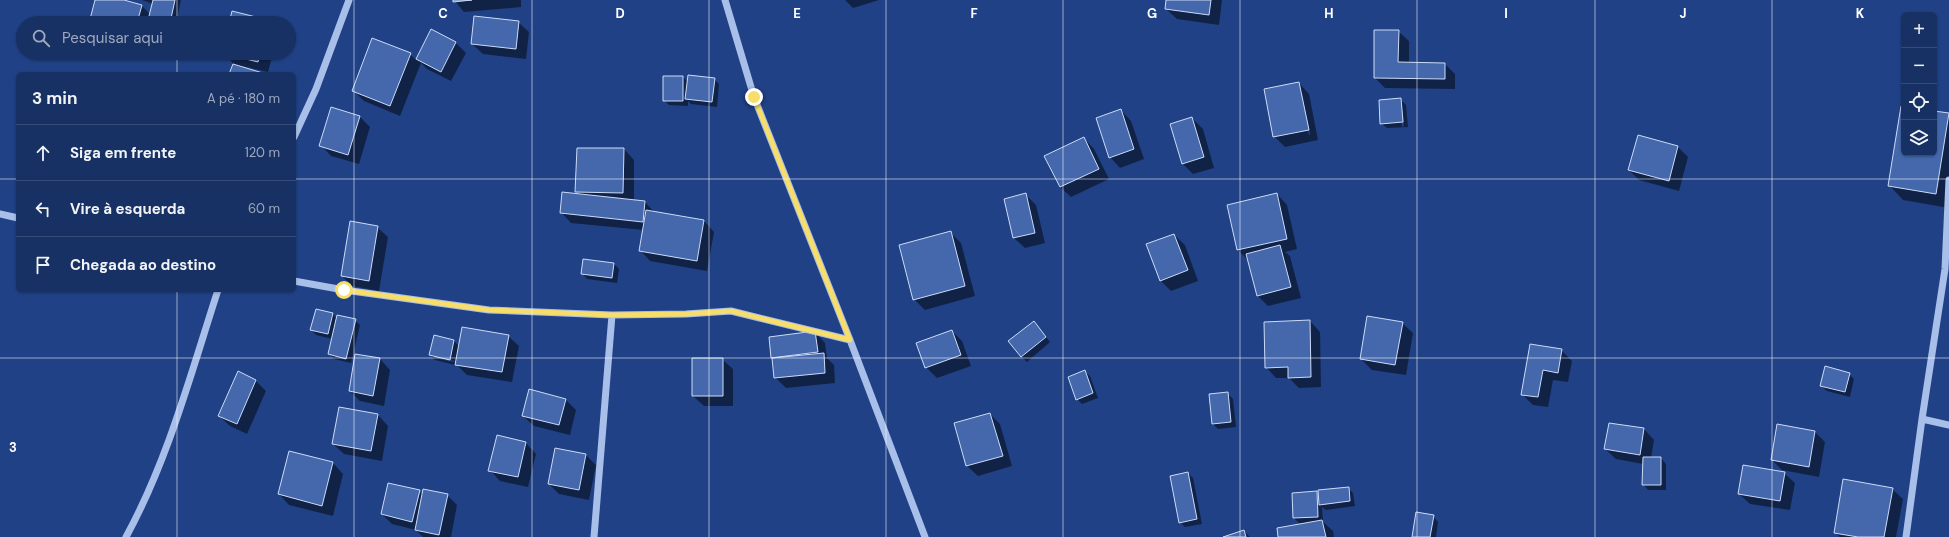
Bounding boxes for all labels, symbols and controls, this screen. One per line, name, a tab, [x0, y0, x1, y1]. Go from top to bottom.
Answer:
text: C	[438, 5, 448, 22]
text: D	[615, 5, 625, 22]
text: E	[793, 5, 801, 22]
text: F	[970, 5, 978, 22]
text: G	[1147, 5, 1157, 22]
text: H	[1324, 5, 1334, 22]
text: I	[1504, 5, 1508, 22]
text: J	[1679, 5, 1687, 22]
text: K	[1856, 5, 1865, 22]
map controls	[1901, 12, 1937, 156]
button: +	[1901, 12, 1937, 48]
search box	[16, 16, 296, 60]
icon: search	[30, 27, 52, 49]
text: Pesquisar aqui	[62, 28, 163, 48]
button: −	[1901, 48, 1937, 84]
button: locate	[1901, 84, 1937, 120]
text: 3 min	[32, 87, 77, 109]
route end	[745, 88, 763, 106]
text: A pé · 180 m	[207, 90, 280, 107]
button: layers	[1901, 120, 1937, 156]
icon: ahead	[32, 142, 54, 164]
text: Siga em frente	[70, 143, 176, 163]
text: 120 m	[245, 144, 280, 161]
icon: left	[32, 198, 54, 220]
text: Vire à esquerda	[70, 199, 185, 219]
text: 60 m	[248, 200, 280, 217]
icon: arrive	[32, 254, 54, 276]
text: Chegada ao destino	[70, 255, 216, 275]
route start	[335, 281, 353, 299]
text: 3	[9, 439, 17, 456]

